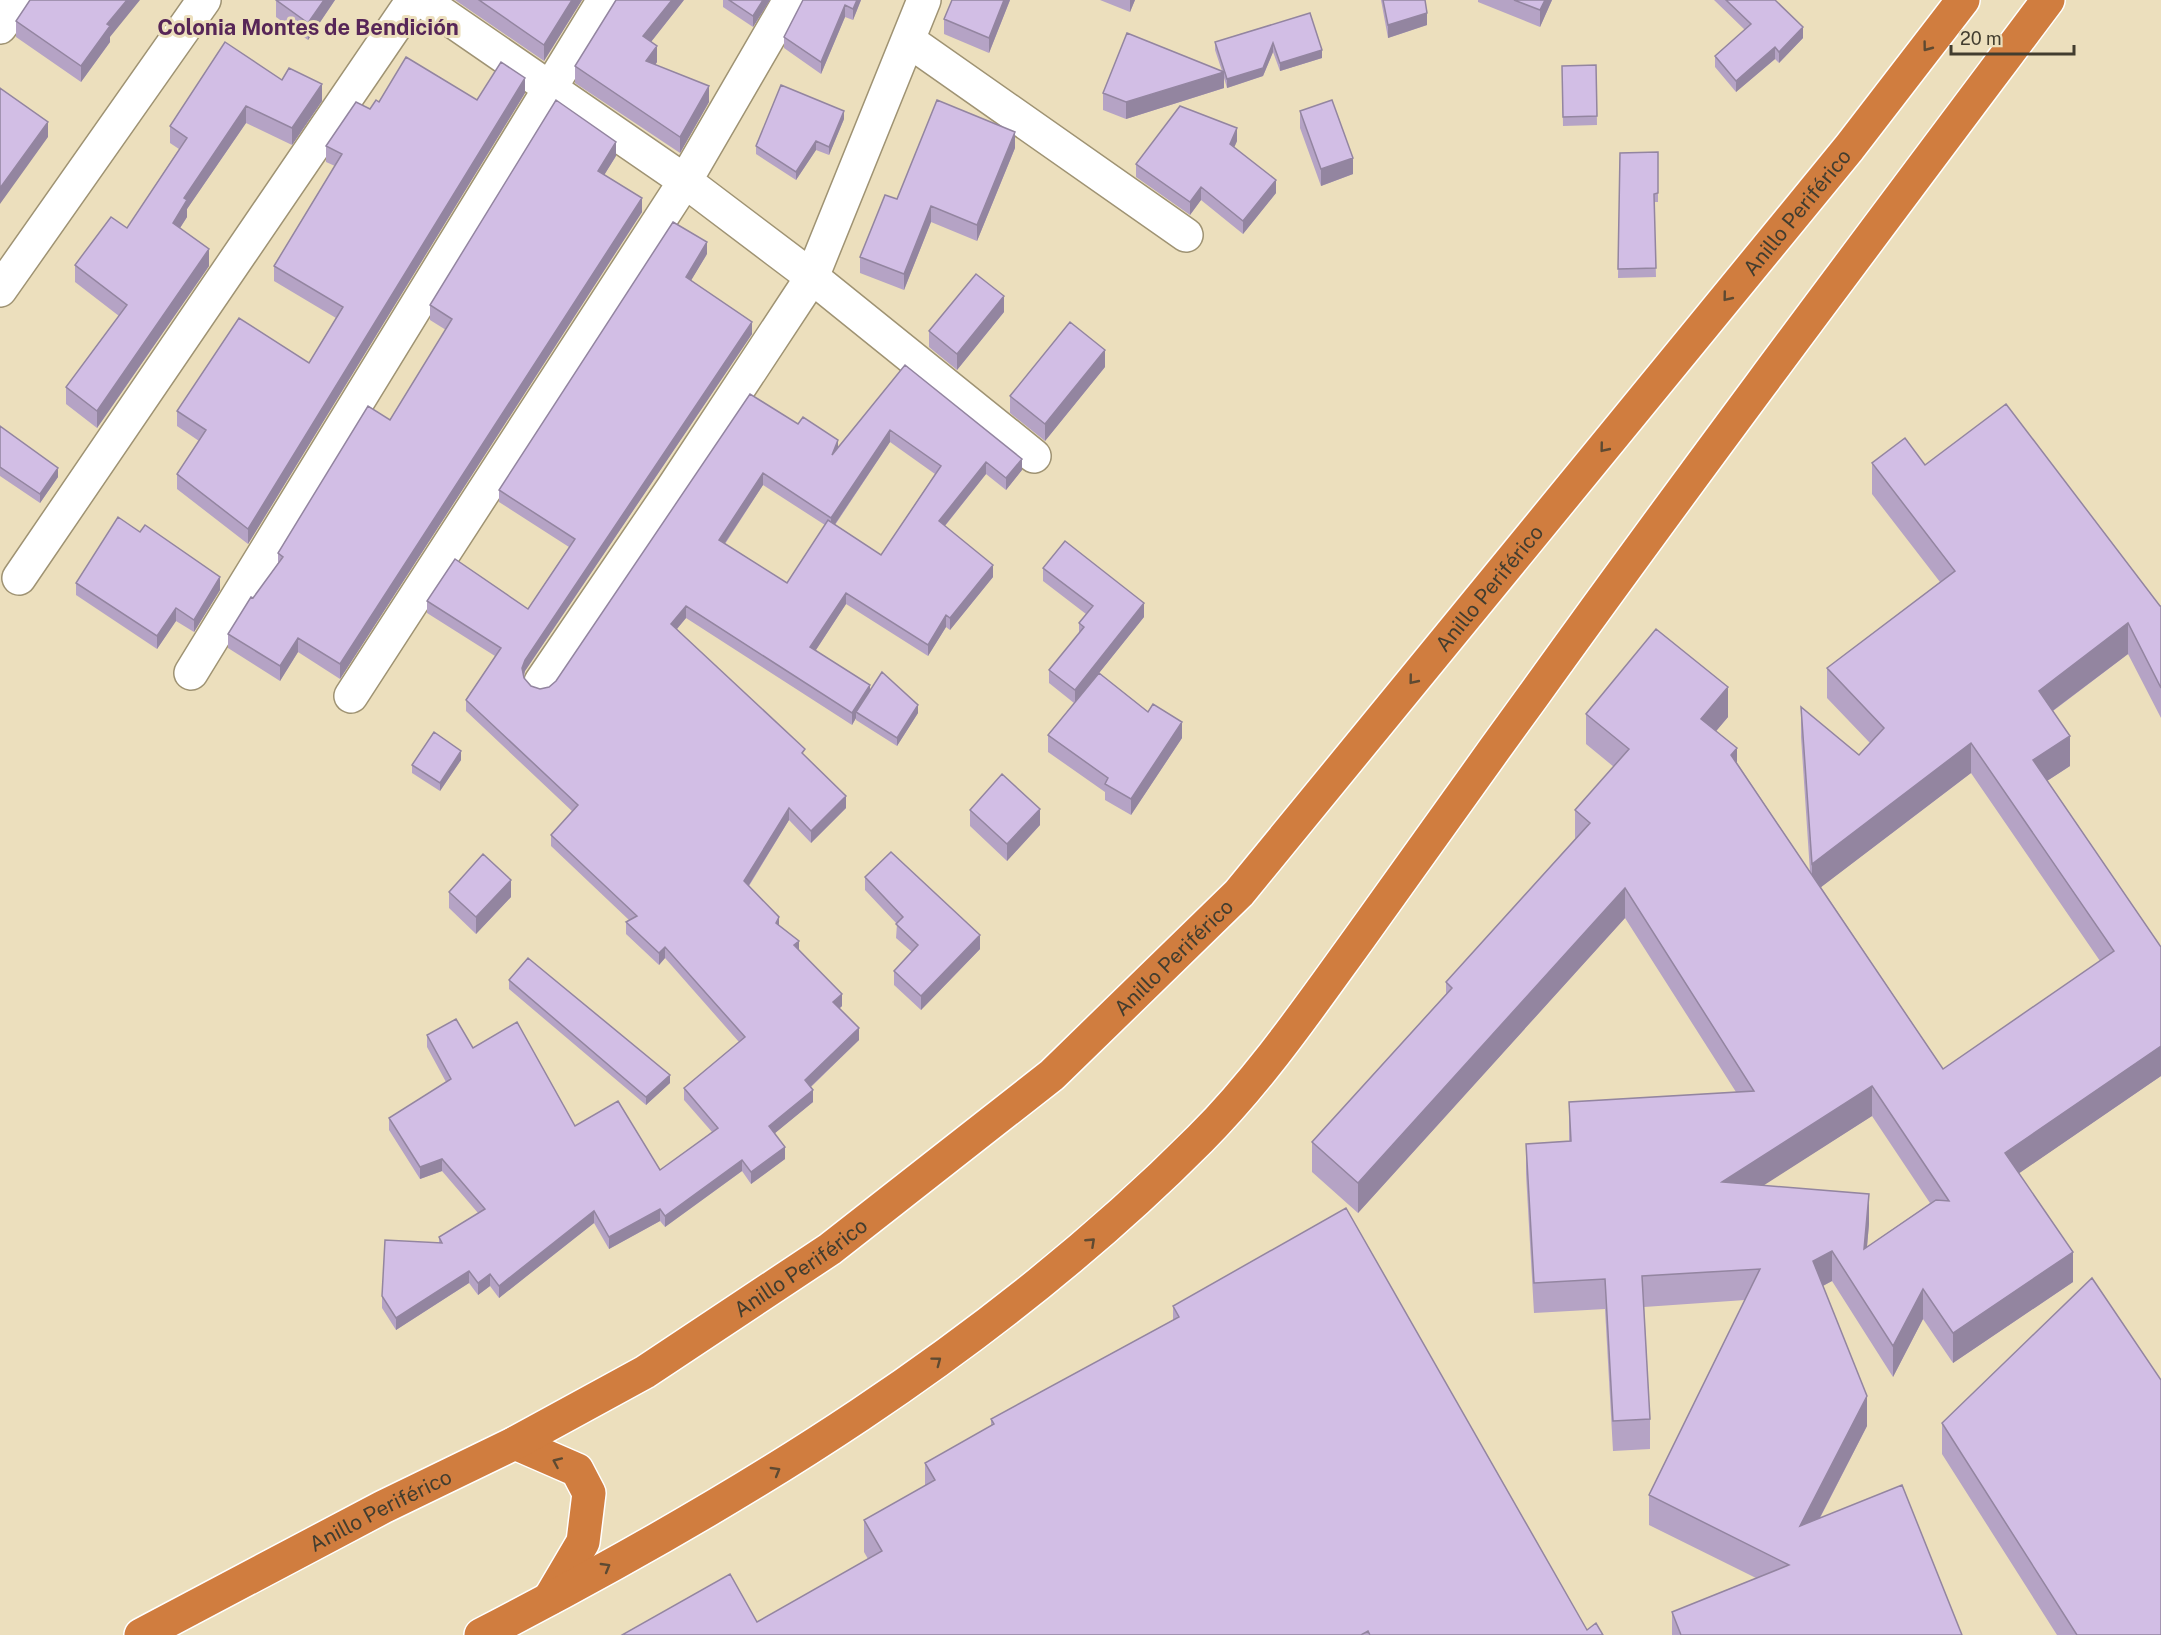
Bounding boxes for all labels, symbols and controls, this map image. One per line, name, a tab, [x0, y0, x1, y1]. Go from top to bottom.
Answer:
district label: Colonia Montes de Bendición	[157, 14, 459, 40]
scale bar	[1951, 18, 2074, 56]
text: 20 m	[1960, 28, 2002, 49]
one-way arrow	[1924, 40, 1935, 51]
street label: Anillo Periférico	[1737, 143, 1856, 280]
one-way arrow	[1724, 291, 1735, 302]
one-way arrow	[1600, 441, 1611, 452]
street label: Anillo Periférico	[1430, 520, 1548, 656]
one-way arrow	[1410, 673, 1421, 684]
street label: Anillo Periférico	[1108, 893, 1238, 1021]
street label: Anillo Periférico	[729, 1212, 872, 1322]
one-way arrow	[1084, 1238, 1094, 1249]
one-way arrow	[930, 1358, 941, 1369]
one-way arrow	[552, 1457, 563, 1469]
street label: Anillo Periférico	[305, 1463, 455, 1556]
one-way arrow	[770, 1466, 780, 1478]
one-way arrow	[600, 1563, 610, 1574]

